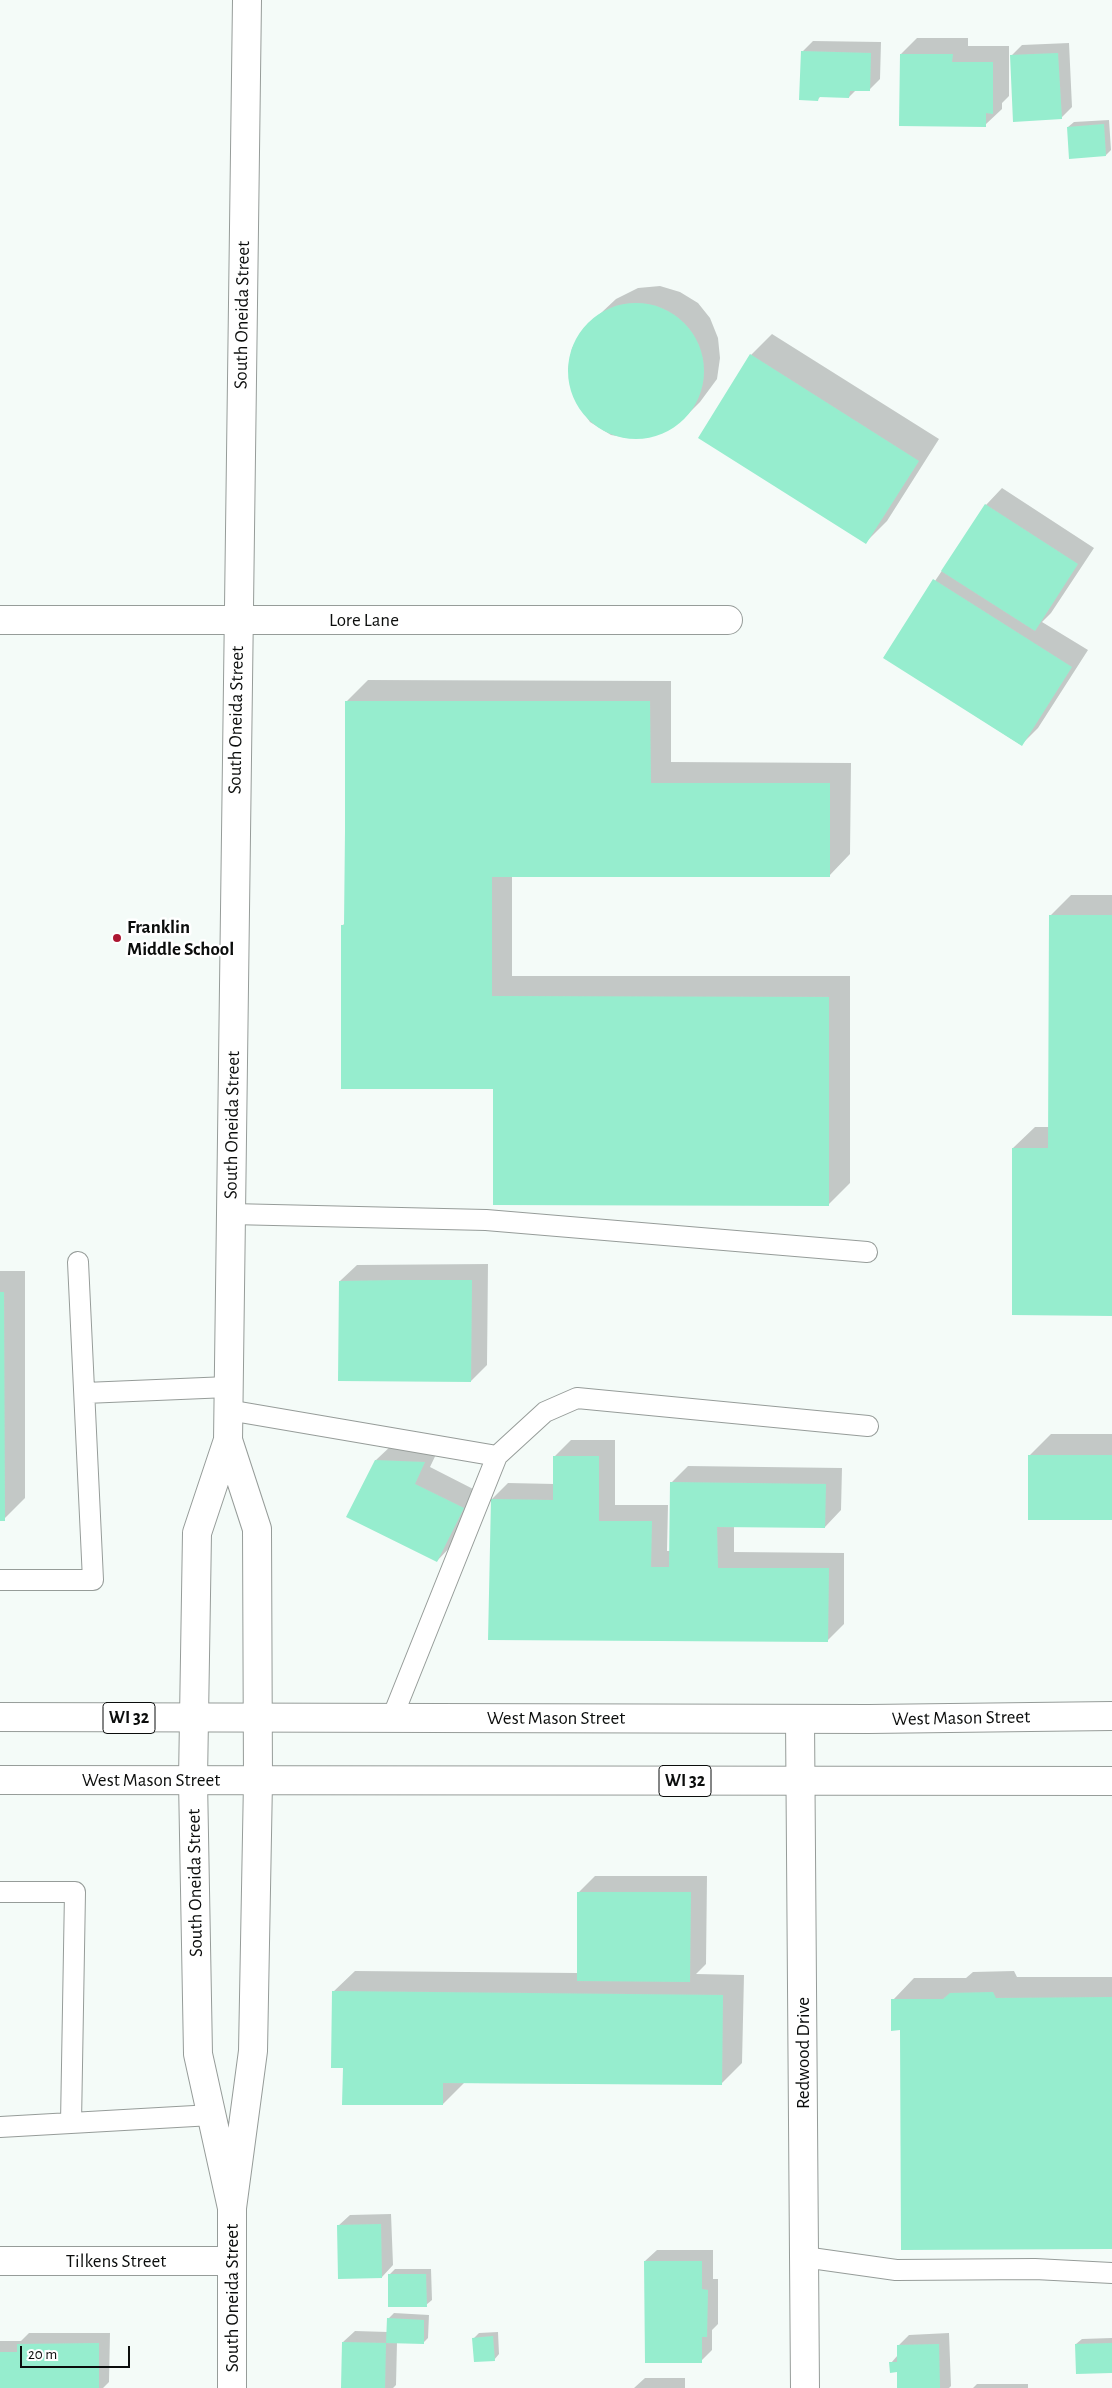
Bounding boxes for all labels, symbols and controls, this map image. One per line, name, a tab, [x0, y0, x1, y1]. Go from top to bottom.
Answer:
street label: South Oneida Street	[229, 241, 255, 389]
street label: Lore Lane	[329, 609, 399, 631]
street label: South Oneida Street	[223, 646, 249, 794]
place label: Franklin Middle School	[127, 916, 234, 960]
marker: Franklin Middle School	[111, 932, 123, 944]
street label: South Oneida Street	[219, 1051, 245, 1199]
road number: WI 32	[103, 1702, 155, 1734]
street label: West Mason Street	[892, 1705, 1030, 1731]
street label: West Mason Street	[487, 1707, 625, 1729]
road number: WI 32	[659, 1765, 711, 1796]
street label: West Mason Street	[82, 1769, 220, 1791]
street label: South Oneida Street	[182, 1809, 208, 1957]
street label: Redwood Drive	[792, 1997, 814, 2109]
street label: South Oneida Street	[221, 2224, 243, 2372]
street label: Tilkens Street	[66, 2250, 166, 2272]
scale bar	[22, 2336, 132, 2368]
text: 20 m	[28, 2347, 57, 2362]

